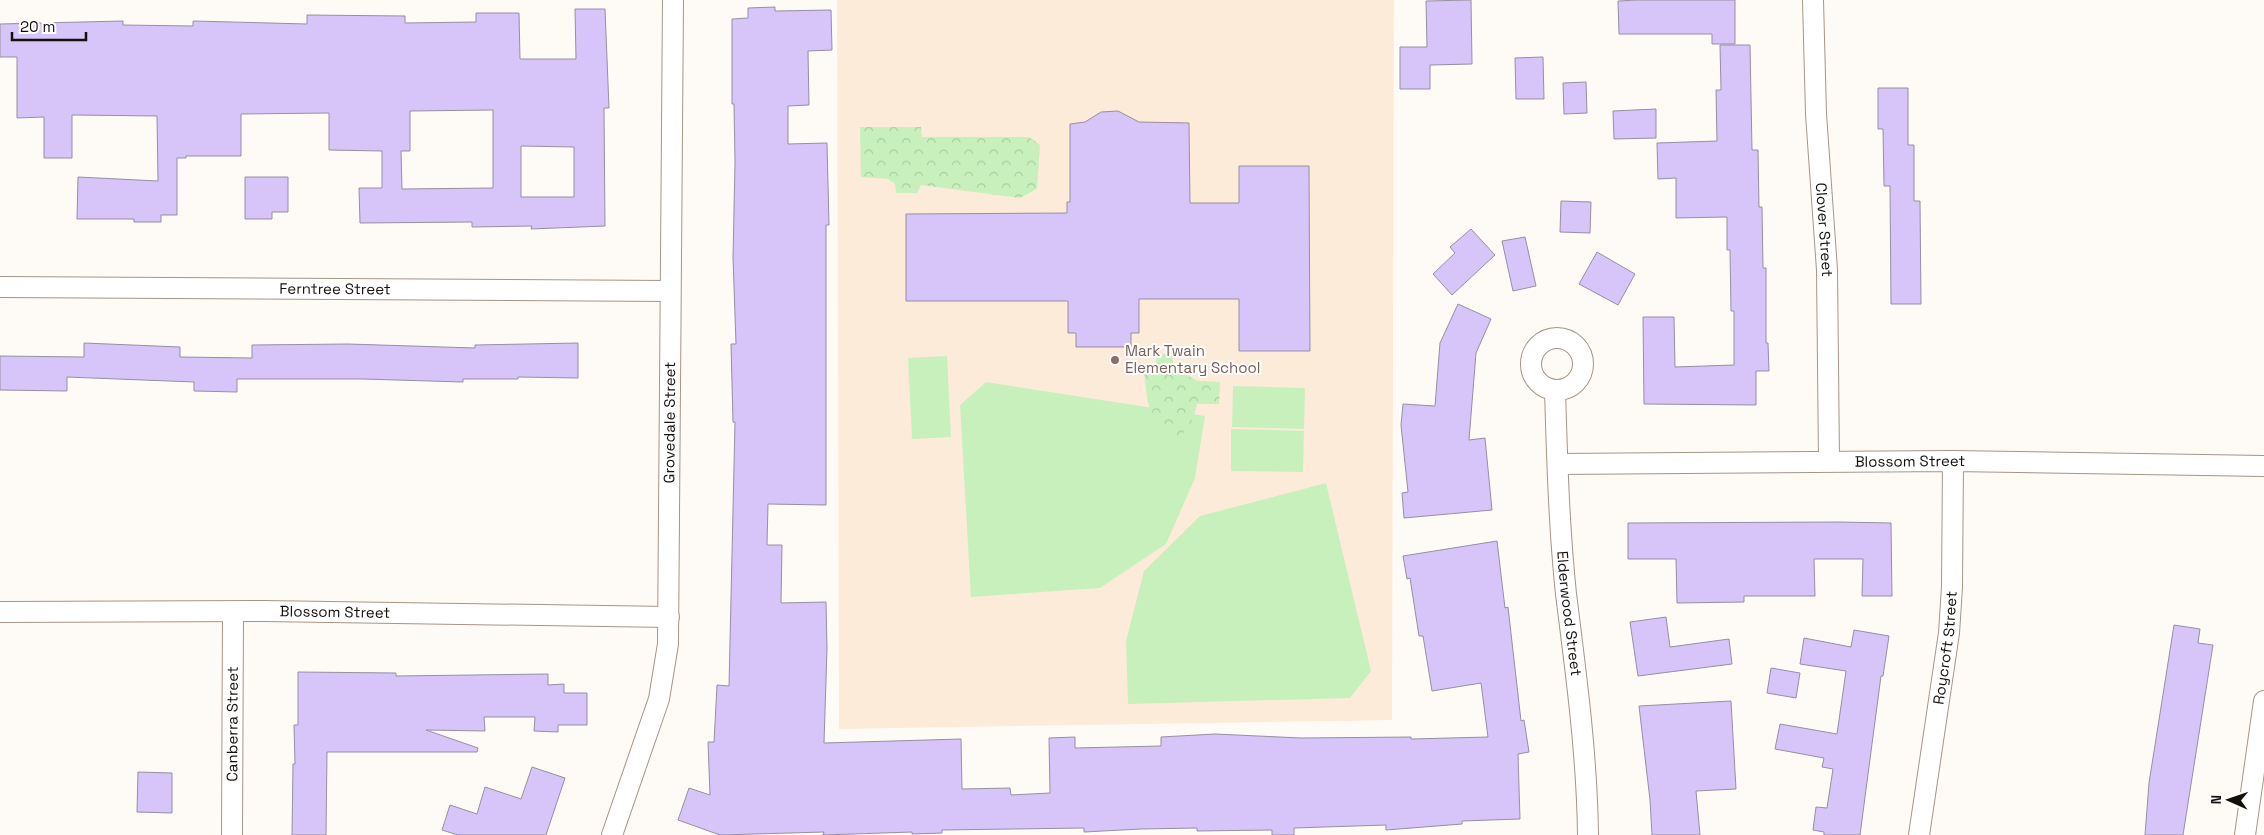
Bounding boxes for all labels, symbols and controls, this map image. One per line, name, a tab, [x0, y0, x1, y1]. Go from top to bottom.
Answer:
scale bar	[12, 10, 86, 42]
text: 20 m	[20, 17, 55, 36]
street label: Clover Street	[1812, 182, 1837, 277]
street label: Ferntree Street	[279, 279, 391, 298]
place label: Mark Twain Elementary School	[1125, 341, 1261, 377]
marker: Mark Twain Elementary School	[1109, 354, 1121, 366]
street label: Grovedale Street	[659, 362, 679, 483]
street label: Blossom Street	[1855, 451, 1966, 471]
street label: Elderwood Street	[1553, 550, 1586, 677]
street label: Roycroft Street	[1928, 590, 1961, 706]
street label: Blossom Street	[280, 601, 391, 622]
street label: Canberra Street	[222, 666, 242, 782]
north arrow	[2204, 775, 2254, 825]
text: N	[2207, 795, 2225, 805]

